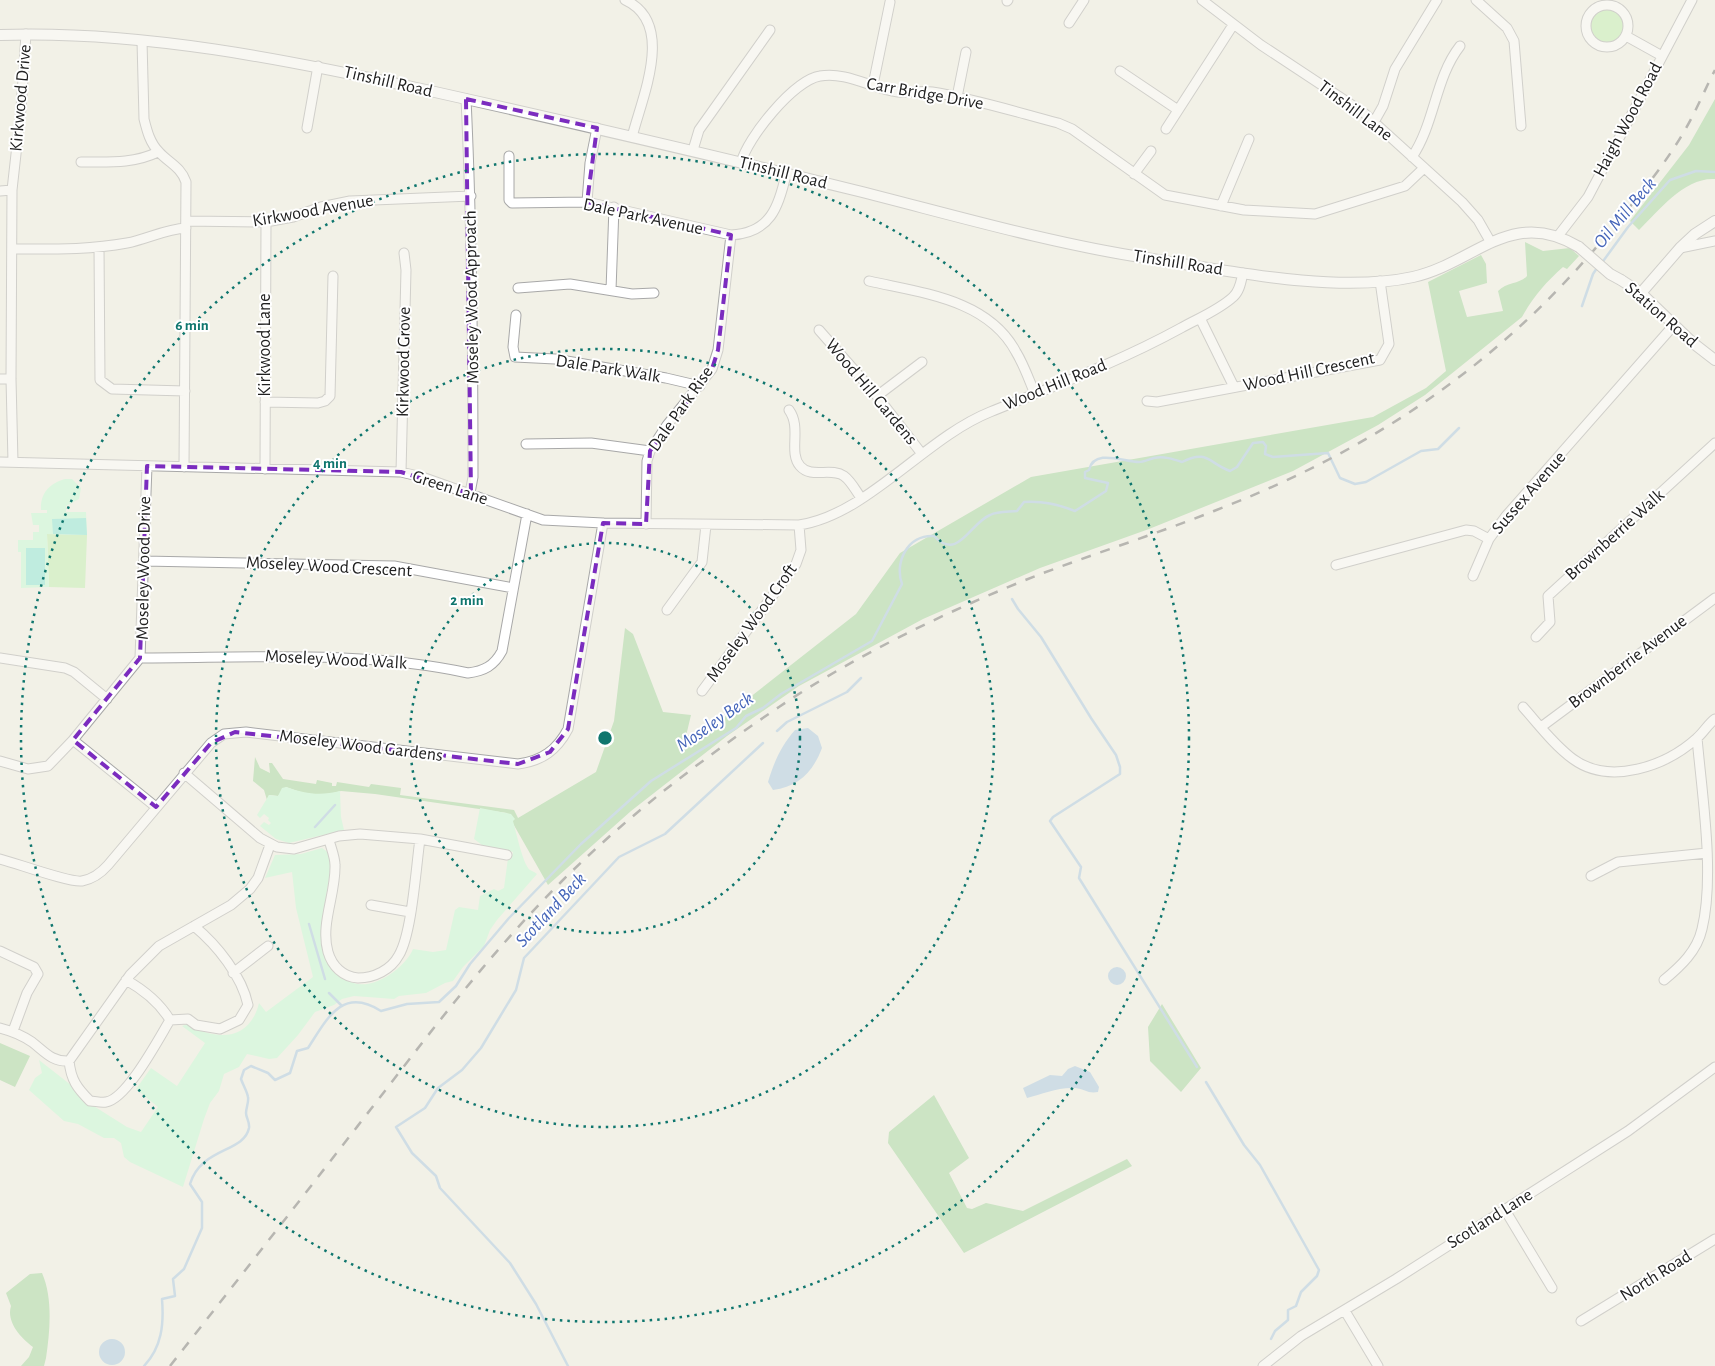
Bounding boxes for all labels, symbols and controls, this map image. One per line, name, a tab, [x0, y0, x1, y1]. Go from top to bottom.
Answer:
street label: Kirkwood Drive	[7, 44, 35, 152]
street label: Haigh Wood Road	[1590, 60, 1666, 180]
street label: Tinshill Road	[342, 63, 434, 101]
street label: Carr Bridge Drive	[865, 75, 985, 113]
street label: Tinshill Lane	[1314, 77, 1396, 145]
street label: Tinshill Road	[737, 153, 829, 193]
water label: Oil Mill Beck	[1590, 174, 1660, 252]
street label: Kirkwood Avenue	[251, 191, 375, 231]
street label: Dale Park Avenue	[581, 195, 705, 239]
street label: Moseley Wood Approach	[461, 210, 483, 384]
street label: Tinshill Road	[1132, 247, 1224, 279]
street label: Station Road	[1621, 279, 1701, 351]
street label: Kirkwood Lane	[256, 293, 274, 397]
street label: Kirkwood Grove	[394, 307, 414, 417]
text: 6 min	[175, 318, 209, 333]
street label: Wood Hill Gardens	[822, 336, 920, 448]
street label: Wood Hill Crescent	[1242, 349, 1377, 395]
street label: Dale Park Walk	[554, 352, 662, 386]
street label: Wood Hill Road	[1001, 356, 1109, 414]
street label: Dale Park Rise	[645, 363, 717, 455]
street label: Sussex Avenue	[1489, 448, 1569, 538]
text: 4 min	[313, 456, 347, 471]
street label: Green Lane	[410, 467, 490, 509]
street label: Brownberrie Walk	[1562, 486, 1668, 584]
street label: Moseley Wood Drive	[134, 496, 154, 640]
street label: Moseley Wood Crescent	[245, 554, 413, 580]
street label: Moseley Wood Croft	[703, 561, 801, 685]
text: 2 min	[450, 593, 484, 608]
street label: Brownberrie Avenue	[1566, 612, 1690, 712]
street label: Moseley Wood Walk	[264, 647, 408, 673]
water label: Moseley Beck	[673, 688, 757, 755]
street label: Moseley Wood Gardens	[278, 727, 444, 765]
centre of rings	[596, 729, 614, 747]
water label: Scotland Beck	[512, 869, 590, 951]
street label: Scotland Lane	[1444, 1186, 1536, 1252]
street label: North Road	[1617, 1247, 1695, 1305]

